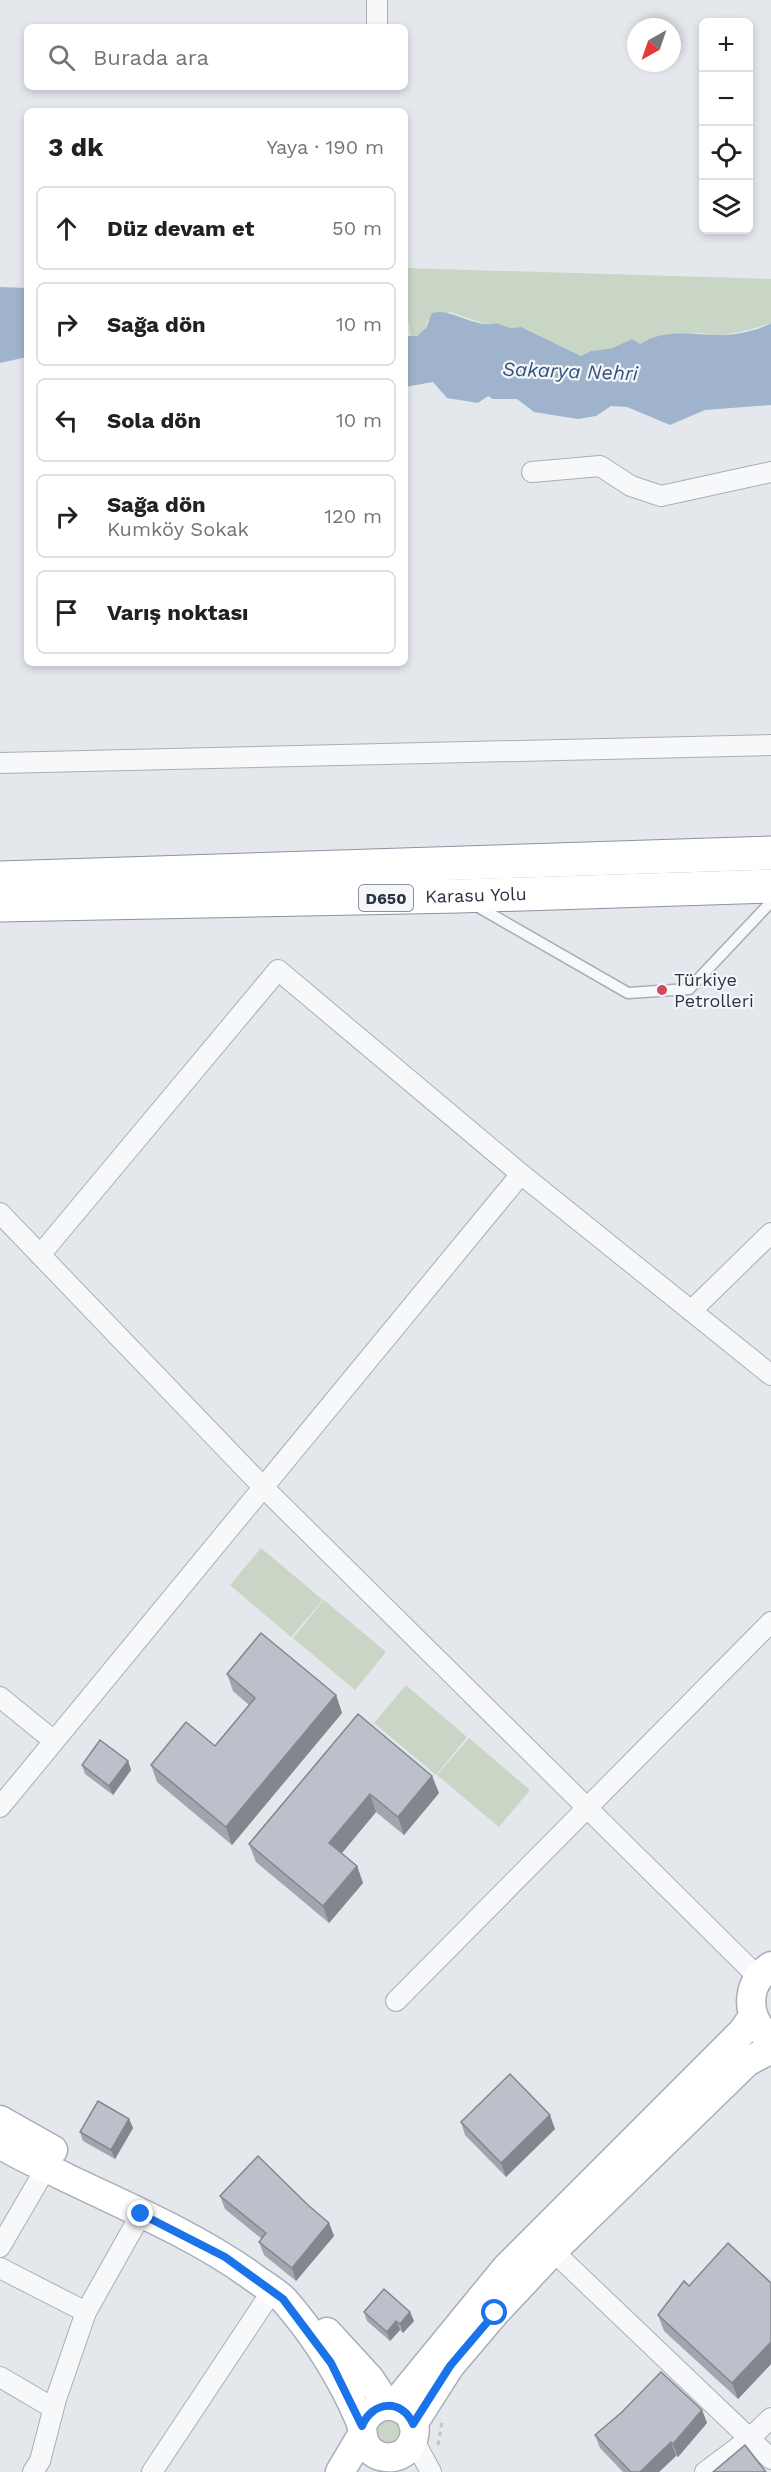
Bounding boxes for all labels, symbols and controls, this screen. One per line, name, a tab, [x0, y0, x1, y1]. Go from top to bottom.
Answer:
north arrow	[627, 18, 681, 72]
map controls	[699, 18, 753, 234]
button: +	[699, 18, 753, 72]
search box	[24, 24, 408, 90]
icon: search	[45, 41, 78, 74]
text: Burada ara	[93, 45, 209, 70]
button: −	[699, 72, 753, 126]
button: locate	[699, 126, 753, 180]
text: 3 dk	[48, 132, 103, 162]
text: Yaya · 190 m	[266, 135, 384, 159]
button: layers	[699, 180, 753, 234]
icon: ahead	[50, 212, 83, 245]
text: Düz devam et	[107, 216, 254, 241]
text: 50 m	[332, 216, 382, 240]
icon: right	[50, 308, 83, 341]
text: Sağa dön	[107, 312, 206, 337]
text: 10 m	[336, 312, 382, 336]
water label: Sakarya Nehri	[502, 357, 639, 385]
icon: left	[50, 404, 83, 437]
text: Sola dön	[107, 408, 201, 433]
text: 10 m	[336, 408, 382, 432]
text: Sağa dön	[107, 492, 206, 517]
icon: right	[50, 500, 83, 533]
text: 120 m	[324, 504, 382, 528]
text: Kumköy Sokak	[107, 517, 249, 541]
icon: arrive	[50, 596, 83, 629]
text: Varış noktası	[107, 600, 249, 625]
street label: Karasu Yolu	[425, 883, 527, 907]
road number: D650	[359, 885, 413, 911]
place label: Türkiye Petrolleri	[674, 969, 754, 1011]
marker: Türkiye Petrolleri	[655, 983, 669, 997]
route end	[127, 2200, 153, 2226]
route start	[481, 2299, 507, 2325]

